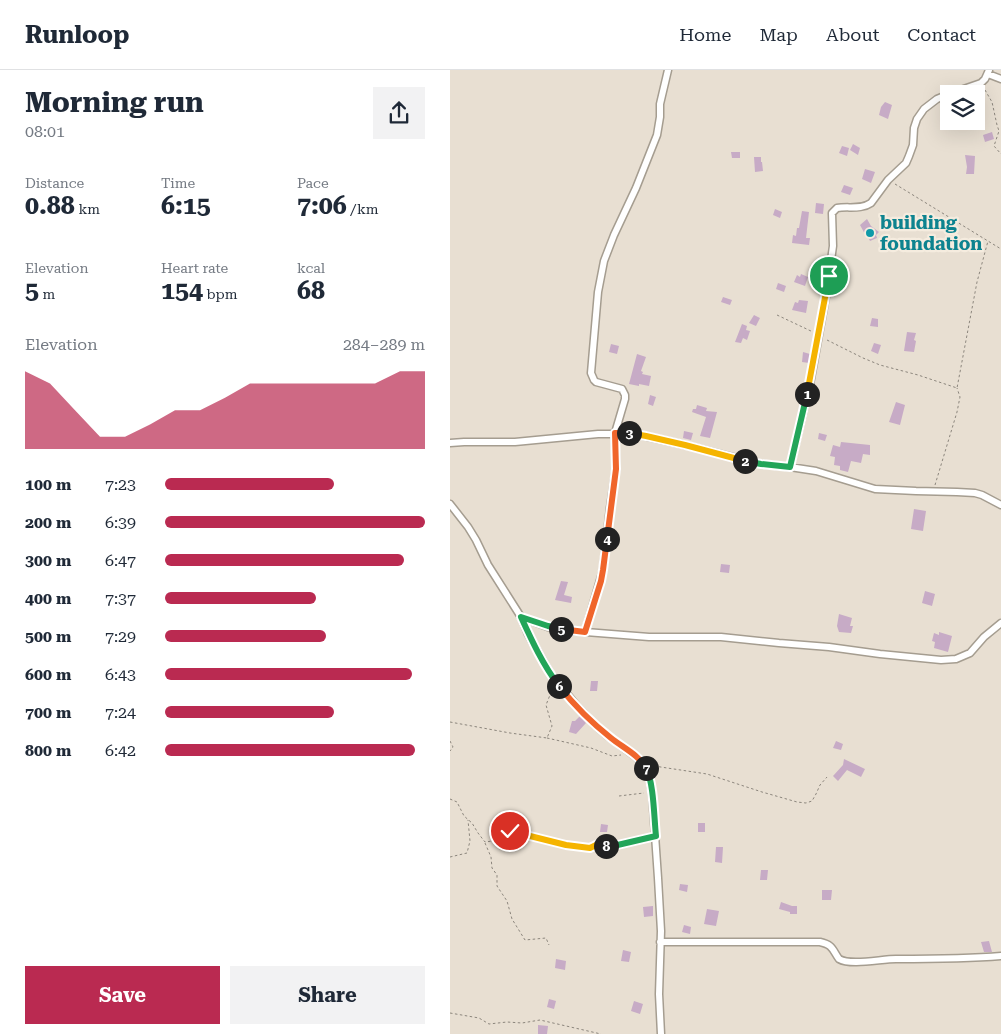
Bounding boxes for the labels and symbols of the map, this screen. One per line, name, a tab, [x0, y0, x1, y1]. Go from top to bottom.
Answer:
place label: building foundation	[880, 212, 982, 254]
marker: building foundation	[864, 227, 876, 239]
pin	[808, 255, 850, 297]
pin: 1	[794, 382, 820, 406]
pin: 3	[616, 420, 642, 446]
pin: 2	[732, 448, 758, 474]
pin: 4	[594, 526, 620, 552]
pin: 5	[548, 616, 574, 642]
pin: 6	[546, 674, 572, 698]
pin: 7	[634, 756, 658, 780]
pin	[489, 810, 531, 852]
pin: 8	[594, 834, 618, 858]

